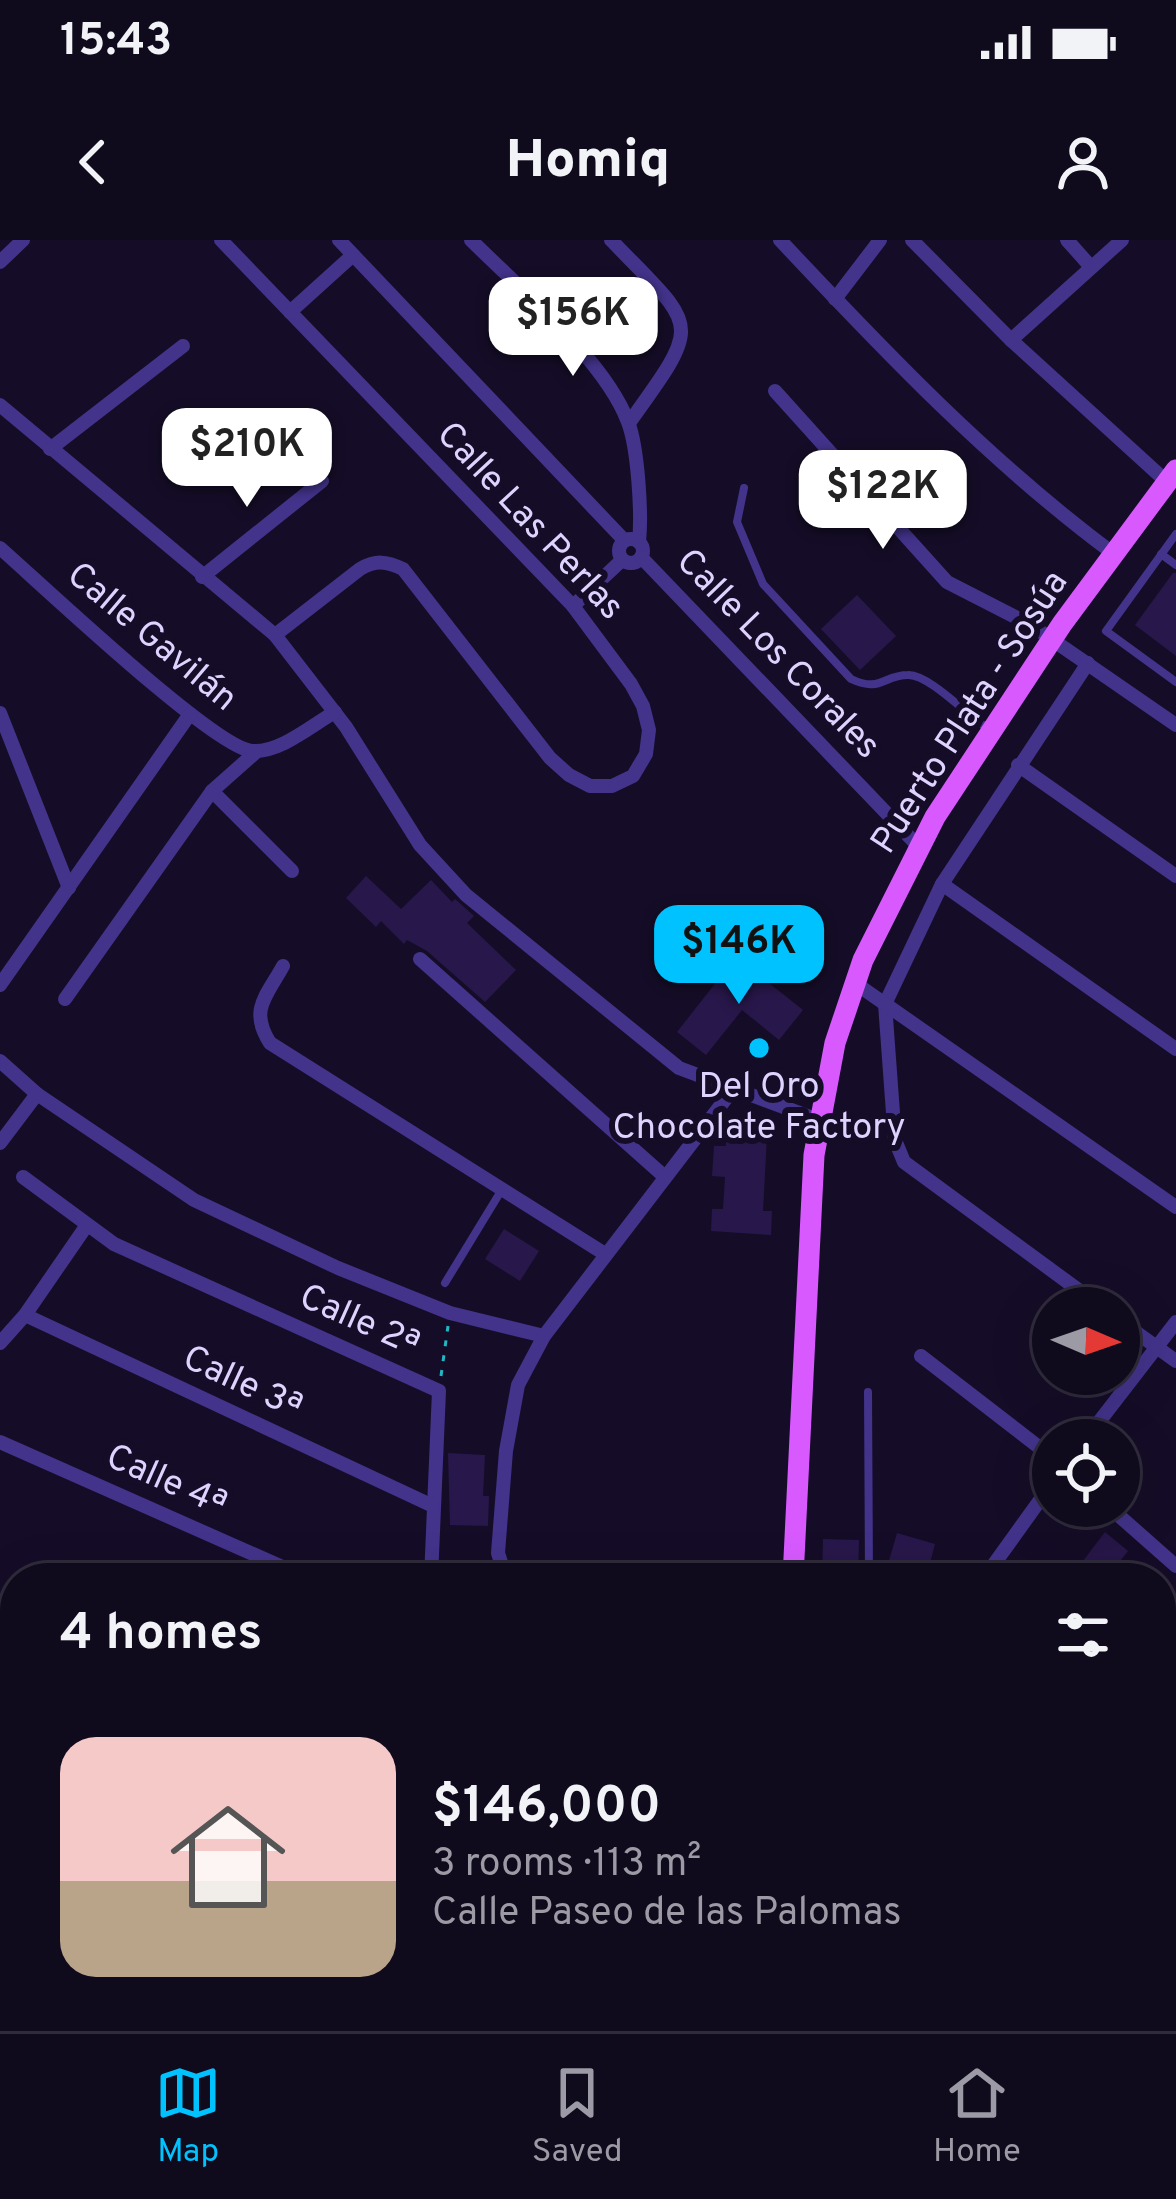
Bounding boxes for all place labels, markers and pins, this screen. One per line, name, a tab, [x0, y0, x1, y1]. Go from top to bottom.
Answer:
pin: $156K	[489, 277, 657, 379]
pin: $210K	[163, 408, 331, 510]
pin: $122K	[799, 450, 967, 552]
pin: $146K	[655, 905, 823, 1007]
marker: Del Oro Chocolate Factory	[746, 1035, 772, 1061]
place label: Del Oro Chocolate Factory	[612, 1065, 906, 1152]

